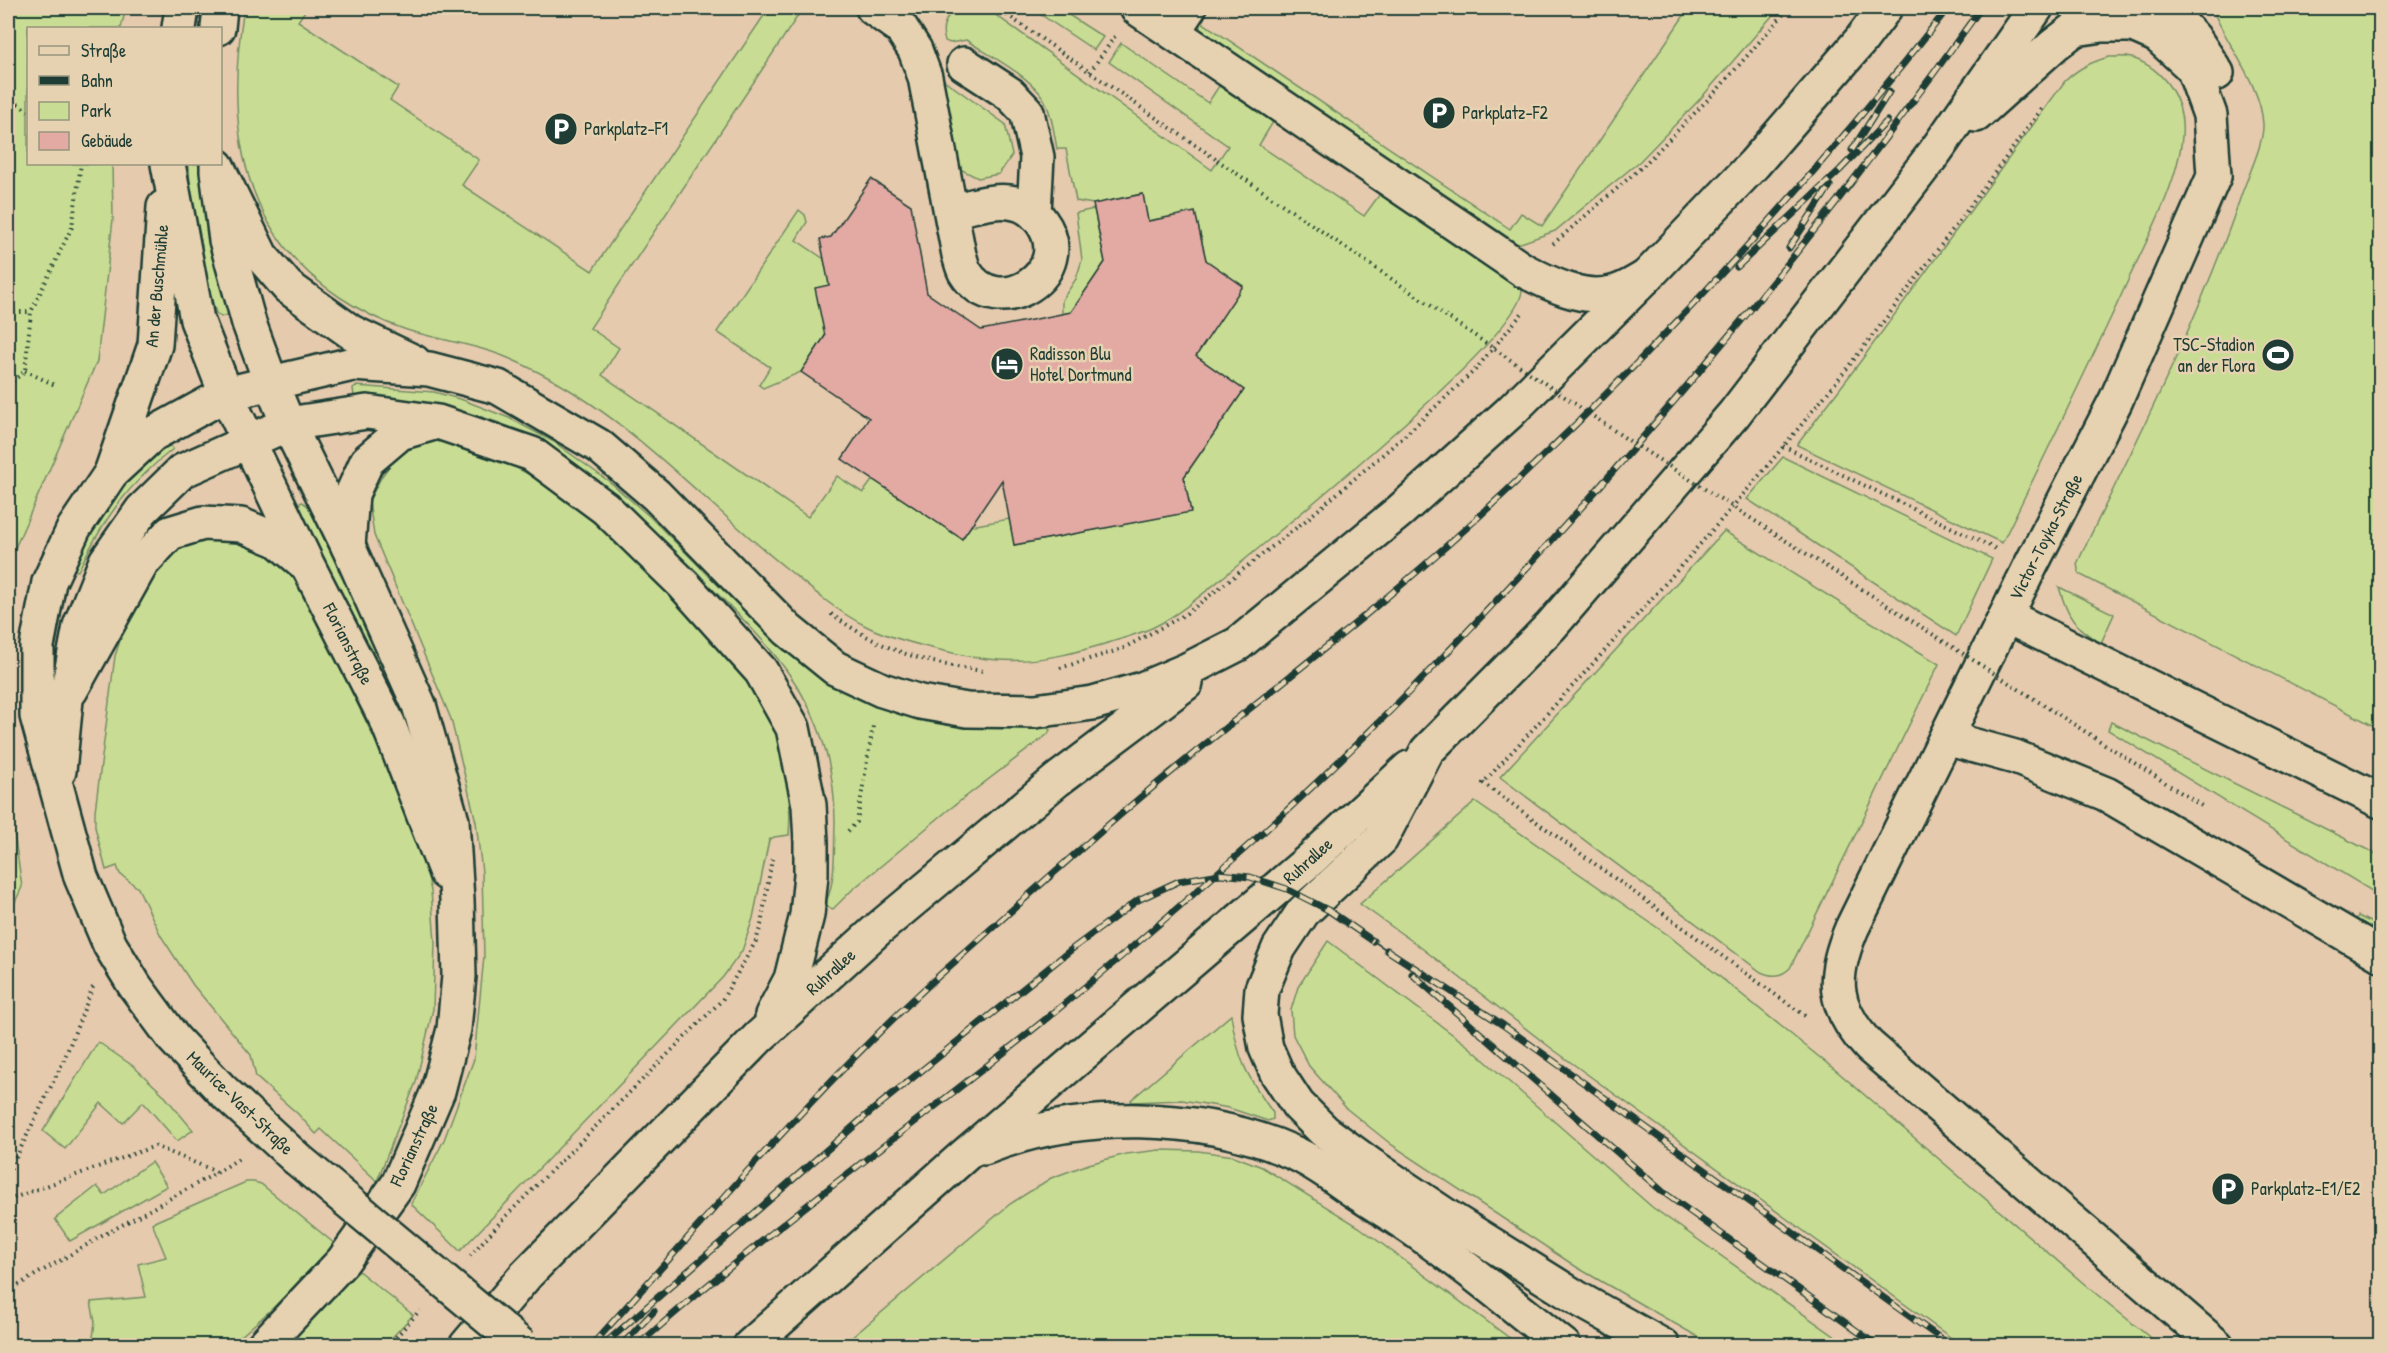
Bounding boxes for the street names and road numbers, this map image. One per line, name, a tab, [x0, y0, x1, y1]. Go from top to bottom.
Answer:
street label: An der Buschmühle	[139, 224, 174, 348]
street label: Victor-Toyka-Straße	[2003, 469, 2088, 604]
street label: Florianstraße	[317, 598, 380, 689]
street label: Ruhrallee	[1277, 832, 1338, 890]
street label: Ruhrallee	[800, 943, 861, 1001]
street label: Maurice-Vast-Straße	[181, 1045, 299, 1160]
street label: Florianstraße	[383, 1099, 444, 1191]

